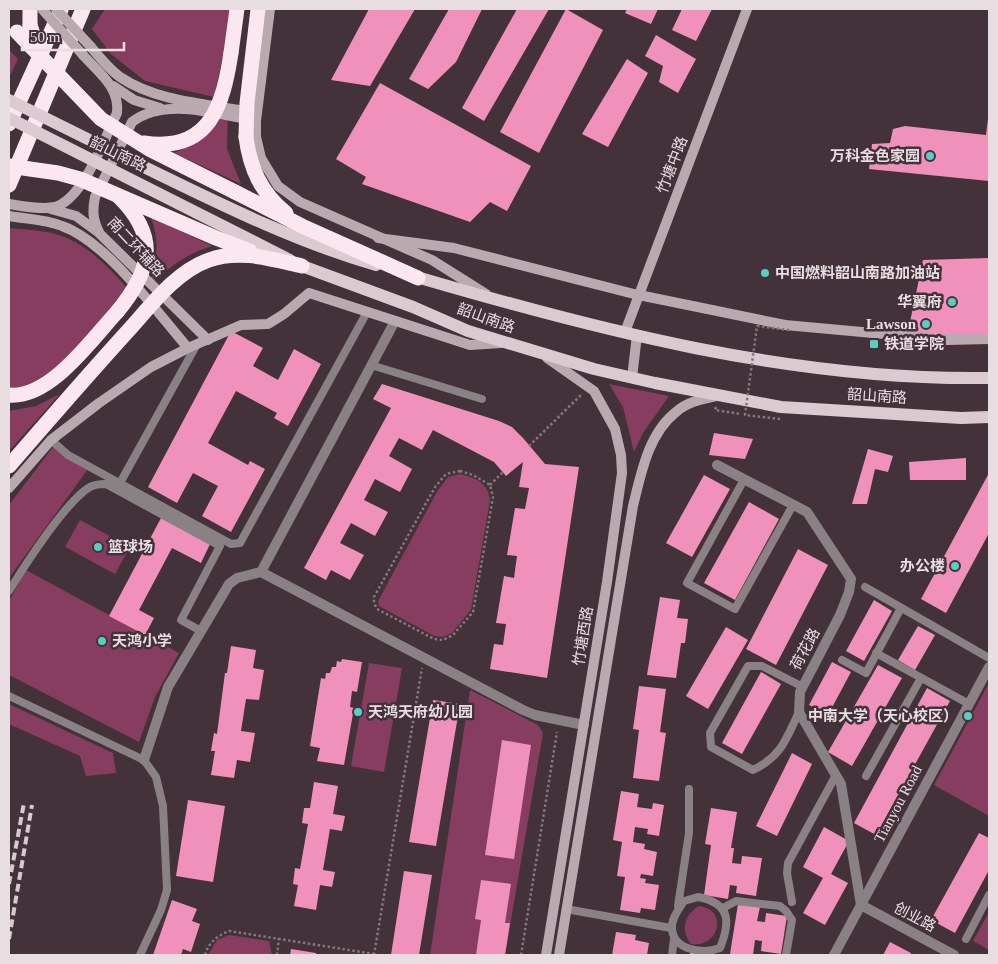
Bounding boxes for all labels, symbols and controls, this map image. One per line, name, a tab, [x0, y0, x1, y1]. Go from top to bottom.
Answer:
scale bar	[22, 20, 125, 52]
text: 50 m	[30, 29, 61, 45]
street label: 韶山南路	[88, 134, 148, 174]
street label: 竹塘中路	[653, 134, 690, 196]
place label: 万科金色家园	[830, 147, 920, 164]
marker: 万科金色家园	[924, 150, 936, 162]
street label: 南二环辅路	[105, 214, 167, 280]
place label: 中国燃料韶山南路加油站	[775, 264, 940, 281]
marker: 中国燃料韶山南路加油站	[759, 267, 771, 279]
place label: 华翼府	[897, 293, 942, 310]
marker: 华翼府	[946, 296, 958, 308]
street label: 韶山南路	[455, 300, 517, 336]
place label: Lawson	[866, 316, 917, 332]
marker: Lawson	[920, 318, 932, 330]
place label: 铁道学院	[884, 335, 944, 352]
marker: 铁道学院	[868, 338, 880, 350]
street label: 韶山南路	[847, 386, 907, 406]
place label: 篮球场	[108, 538, 153, 555]
marker: 篮球场	[92, 541, 104, 553]
place label: 办公楼	[900, 558, 945, 574]
marker: 办公楼	[949, 560, 961, 572]
street label: 竹塘西路	[569, 605, 596, 667]
street label: 荷花路	[787, 625, 823, 673]
place label: 天鸿小学	[112, 632, 172, 649]
marker: 天鸿小学	[96, 635, 108, 647]
place label: 天鸿天府幼儿园	[368, 703, 473, 720]
marker: 天鸿天府幼儿园	[352, 706, 364, 718]
place label: 中南大学（天心校区）	[808, 707, 958, 724]
marker: 中南大学（天心校区）	[962, 710, 974, 722]
street label: Tianyou Road	[871, 762, 925, 845]
street label: 创业路	[891, 898, 939, 935]

